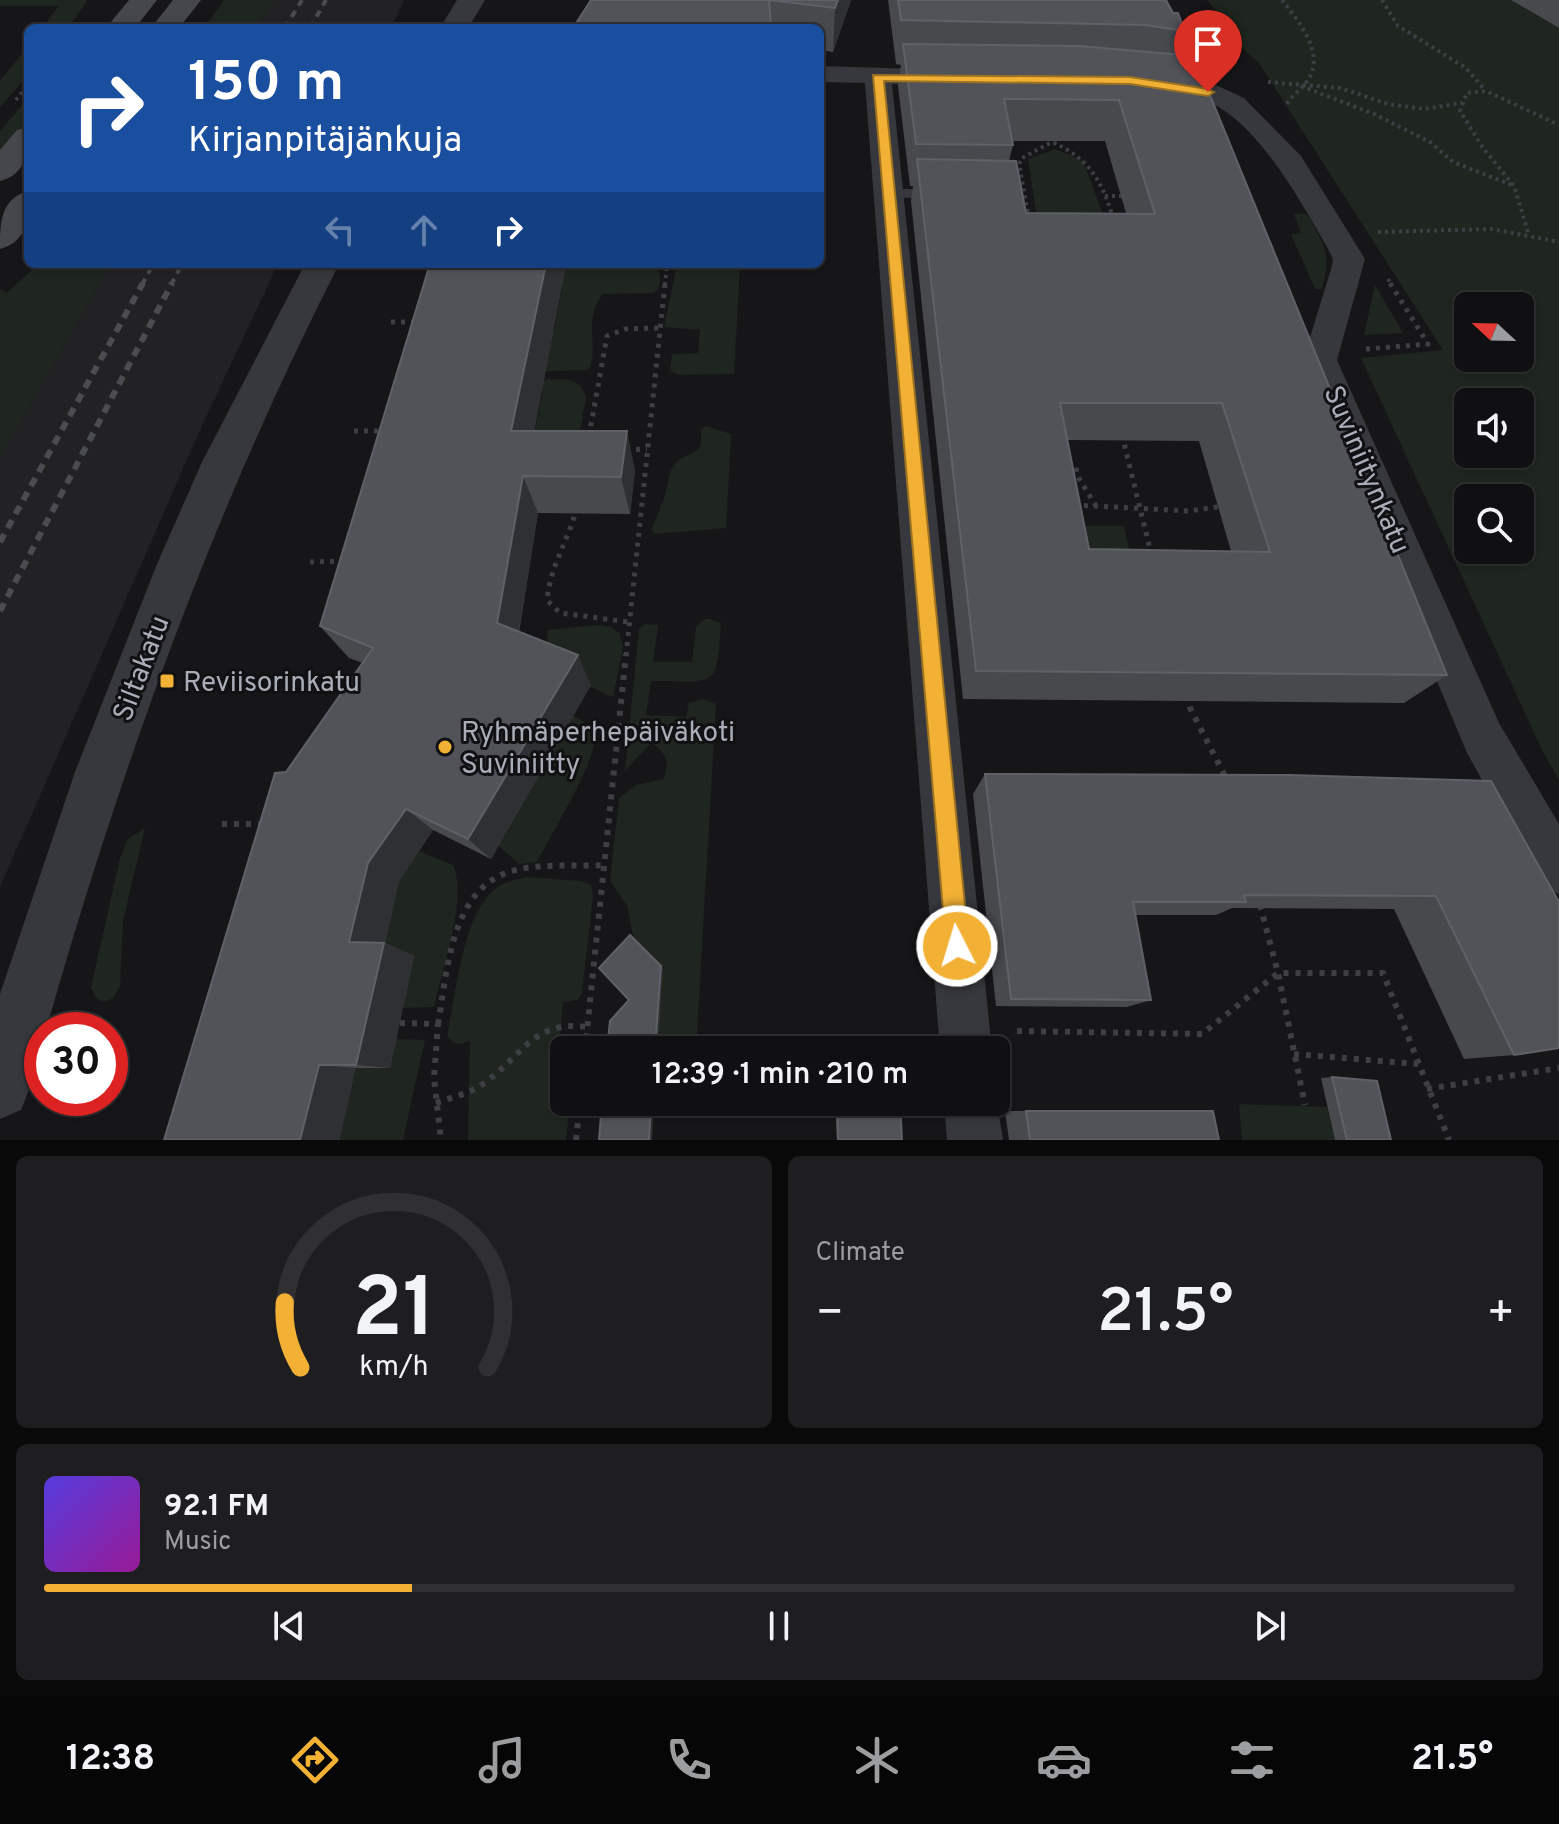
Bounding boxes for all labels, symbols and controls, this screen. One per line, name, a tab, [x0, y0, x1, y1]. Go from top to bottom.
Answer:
pin	[1174, 10, 1242, 92]
icon: arrive	[1186, 22, 1230, 66]
text: 150 m	[188, 50, 344, 120]
icon: right	[56, 56, 160, 160]
text: Kirjanpitäjänkuja	[188, 119, 462, 165]
icon: left	[318, 208, 362, 252]
icon: ahead	[402, 208, 446, 252]
icon: right	[486, 208, 530, 252]
north arrow	[1454, 292, 1534, 372]
map controls	[1454, 292, 1534, 564]
street label: Suviniitynkatu	[1314, 381, 1417, 560]
button: sound	[1454, 388, 1534, 468]
button: search	[1454, 484, 1534, 564]
street label: Siltakatu	[106, 611, 179, 727]
place label: Reviisorinkatu	[183, 666, 360, 702]
marker: Reviisorinkatu	[158, 672, 176, 690]
place label: Ryhmäperhepäiväkoti Suviniitty	[461, 716, 735, 784]
marker: Ryhmäperhepäiväkoti Suviniitty	[436, 738, 454, 756]
position arrow	[915, 904, 999, 988]
speed limit sign: 30	[24, 1012, 128, 1116]
text: 12:39 · 1 min · 210 m	[652, 1057, 908, 1094]
text: Climate	[816, 1237, 905, 1270]
text: 21	[352, 1261, 436, 1366]
text: 21.5°	[1097, 1277, 1233, 1353]
text: −	[816, 1287, 844, 1343]
text: +	[1487, 1287, 1515, 1343]
text: km/h	[359, 1350, 428, 1386]
text: 92.1 FM	[164, 1489, 269, 1526]
text: Music	[164, 1526, 231, 1559]
icon: previous	[267, 1604, 311, 1648]
icon: pause	[757, 1604, 801, 1648]
icon: next	[1248, 1604, 1292, 1648]
icon: directions	[287, 1732, 343, 1788]
icon: music	[474, 1732, 530, 1788]
icon: phone	[661, 1732, 717, 1788]
icon: climate	[849, 1732, 905, 1788]
icon: car	[1036, 1732, 1092, 1788]
icon: filters	[1224, 1732, 1280, 1788]
text: 12:38	[66, 1737, 155, 1783]
text: 21.5°	[1411, 1737, 1493, 1783]

